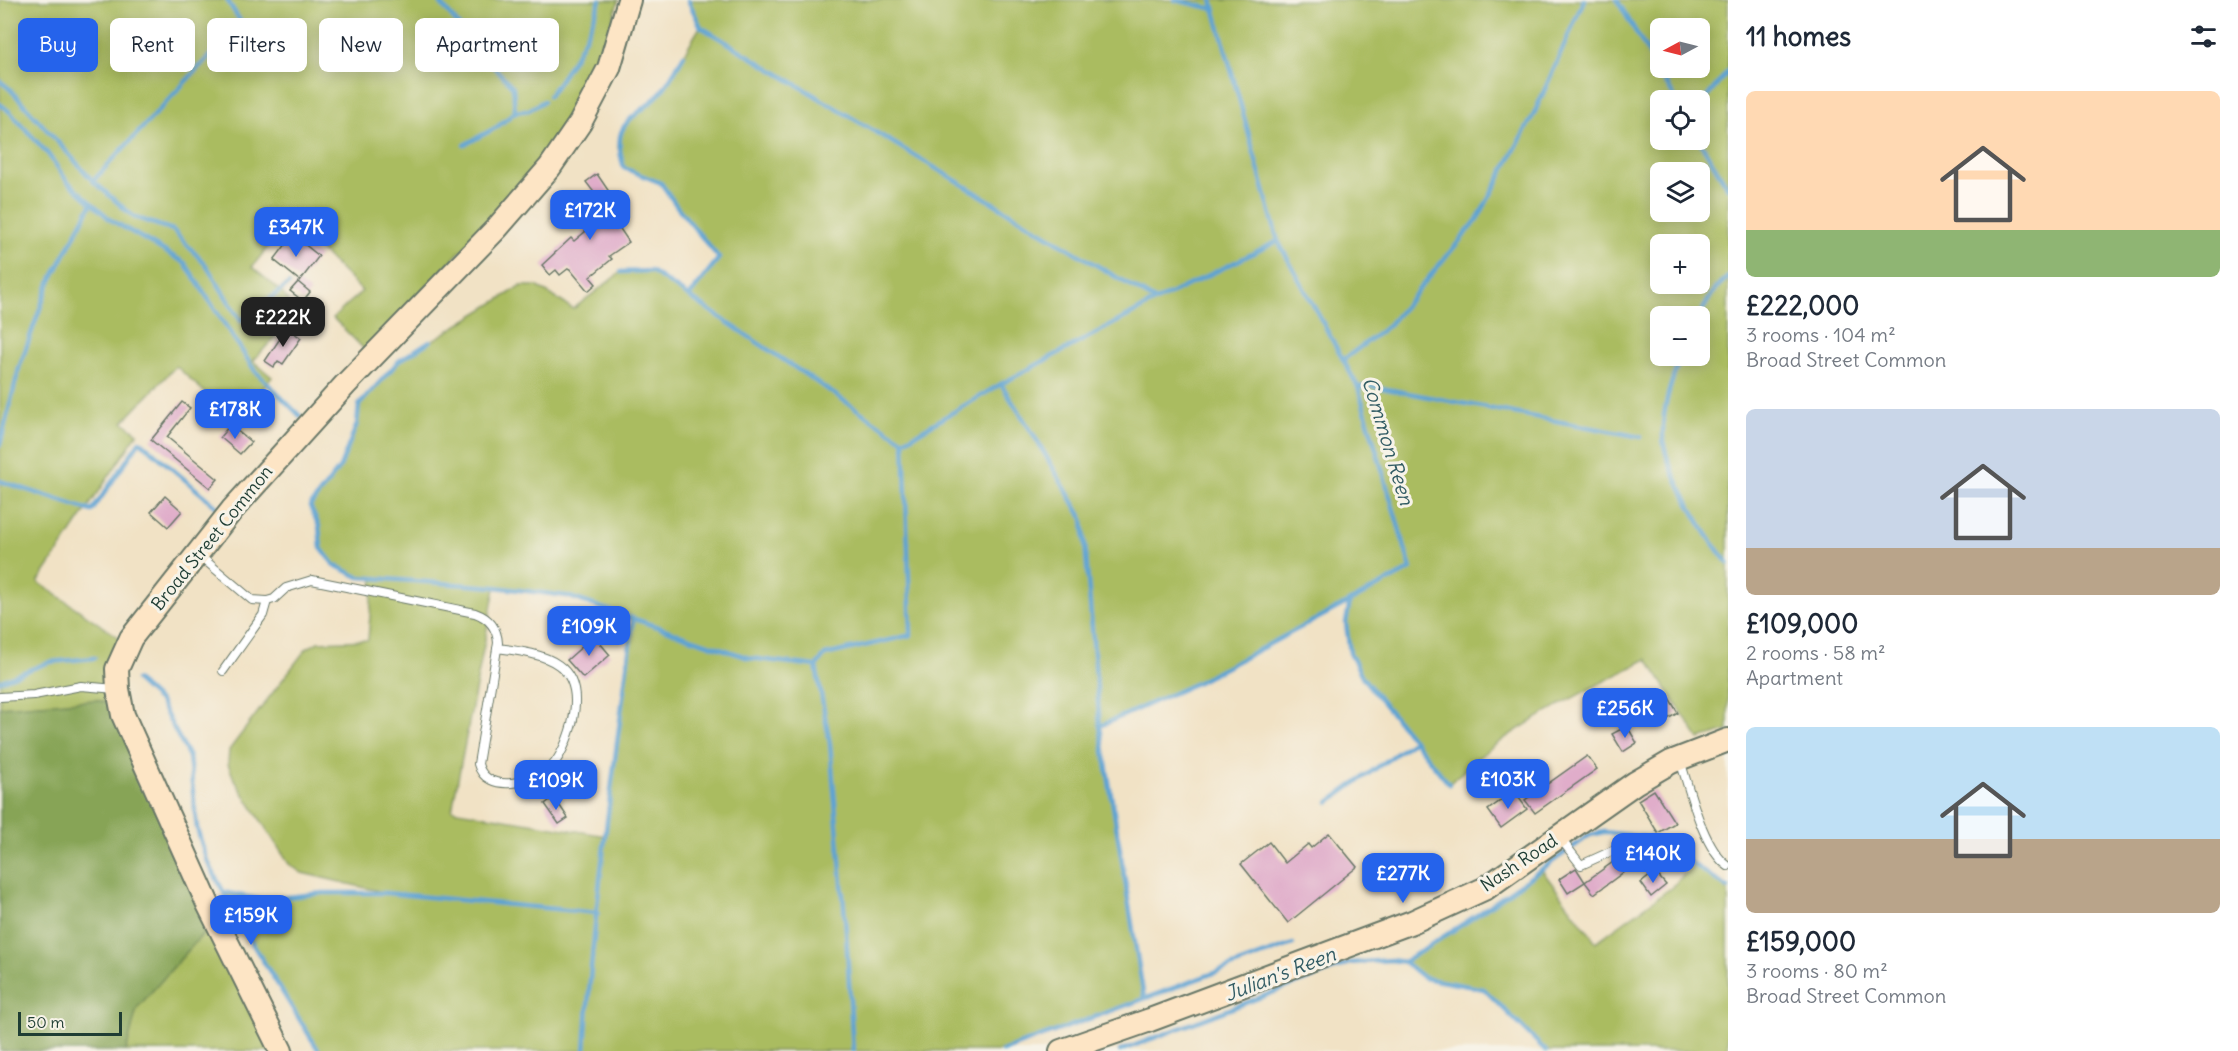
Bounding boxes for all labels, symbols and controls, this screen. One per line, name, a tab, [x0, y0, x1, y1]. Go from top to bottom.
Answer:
chip: Buy	[18, 18, 98, 72]
chip: Rent	[110, 18, 195, 72]
chip: Filters	[207, 18, 307, 72]
chip: New	[319, 18, 403, 72]
chip: Apartment	[415, 18, 559, 72]
north arrow	[1650, 18, 1710, 78]
map controls	[1650, 18, 1710, 366]
text: 11 homes	[1746, 20, 1851, 53]
icon: filters	[2187, 20, 2220, 53]
button: locate	[1650, 90, 1710, 150]
icon: home	[1929, 130, 2037, 238]
button: layers	[1650, 162, 1710, 222]
pin: £172K	[548, 190, 632, 241]
text: £172K	[564, 197, 616, 222]
pin: £347K	[254, 207, 338, 258]
text: £347K	[268, 214, 324, 239]
button: +	[1650, 234, 1710, 294]
text: £222,000	[1746, 289, 1859, 322]
pin: £222K	[241, 297, 325, 348]
text: £222K	[255, 304, 311, 329]
button: −	[1650, 306, 1710, 366]
text: 3 rooms · 104 m²	[1746, 322, 1896, 347]
text: Broad Street Common	[1746, 347, 1946, 372]
water label: Common Reen	[1357, 374, 1420, 508]
pin: £178K	[193, 389, 277, 440]
text: £178K	[209, 396, 261, 421]
icon: home	[1929, 448, 2037, 556]
street label: Broad Street Common	[146, 460, 277, 615]
pin: £109K	[547, 606, 631, 657]
text: £109,000	[1746, 607, 1858, 640]
text: £109K	[561, 613, 617, 638]
text: 2 rooms · 58 m²	[1746, 640, 1886, 665]
text: Apartment	[1746, 665, 1843, 690]
pin: £256K	[1583, 688, 1667, 739]
text: £256K	[1596, 695, 1654, 720]
pin: £103K	[1466, 759, 1550, 810]
pin: £109K	[514, 760, 598, 811]
text: £103K	[1480, 766, 1536, 791]
icon: home	[1929, 766, 2037, 874]
text: £109K	[528, 767, 584, 792]
street label: Nash Road	[1476, 828, 1562, 897]
pin: £140K	[1611, 833, 1695, 884]
text: £140K	[1625, 840, 1681, 865]
pin: £277K	[1361, 853, 1445, 904]
text: £277K	[1376, 860, 1430, 885]
pin: £159K	[209, 895, 293, 946]
text: £159K	[224, 902, 278, 927]
text: £159,000	[1746, 925, 1856, 958]
water label: Julian's Reen	[1221, 941, 1339, 1006]
text: 3 rooms · 80 m²	[1746, 958, 1888, 983]
text: Broad Street Common	[1746, 983, 1946, 1008]
scale bar	[18, 1009, 122, 1036]
text: 50 m	[27, 1012, 65, 1032]

